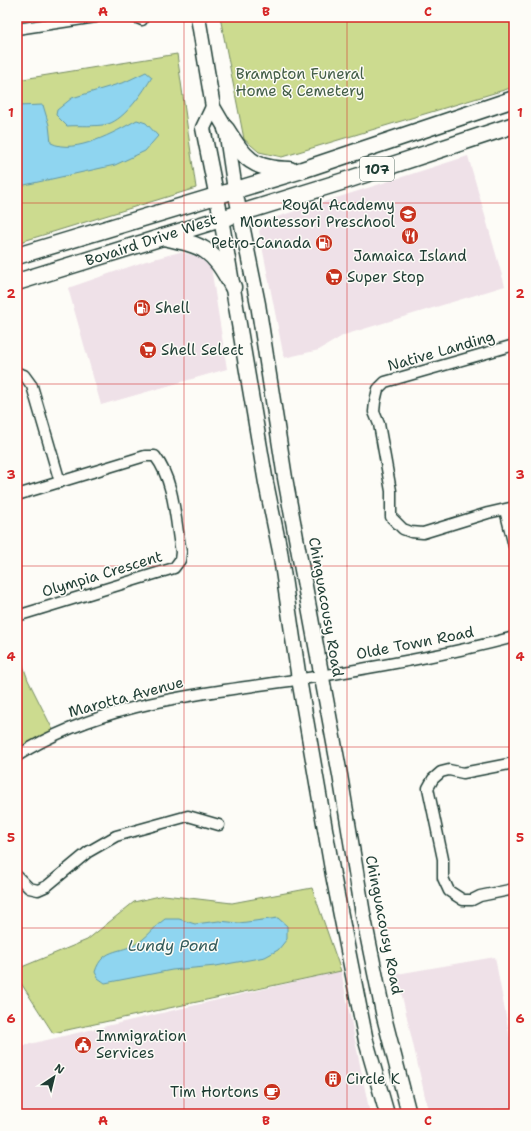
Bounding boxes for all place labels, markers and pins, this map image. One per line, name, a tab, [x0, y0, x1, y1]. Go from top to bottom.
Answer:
place label: Royal Academy Montessori Preschool	[240, 195, 395, 232]
school or university icon: Royal Academy Montessori Preschool	[398, 204, 418, 224]
restaurant icon: Jamaica Island	[400, 226, 420, 246]
place label: Petro-Canada	[211, 233, 312, 253]
fuel station icon: Petro-Canada	[314, 233, 334, 253]
place label: Jamaica Island	[353, 246, 467, 266]
supermarket icon: Super Stop	[324, 267, 344, 287]
place label: Super Stop	[347, 267, 424, 287]
fuel station icon: Shell	[132, 298, 152, 318]
place label: Shell	[155, 298, 190, 318]
supermarket icon: Shell Select	[138, 340, 158, 360]
place label: Shell Select	[161, 340, 244, 360]
place label: Immigration Services	[96, 1026, 186, 1063]
public building icon: Immigration Services	[73, 1035, 93, 1055]
building icon: Circle K	[323, 1069, 343, 1089]
place label: Circle K	[346, 1069, 401, 1089]
place label: Tim Hortons	[170, 1082, 259, 1102]
cafe icon: Tim Hortons	[262, 1082, 282, 1102]

